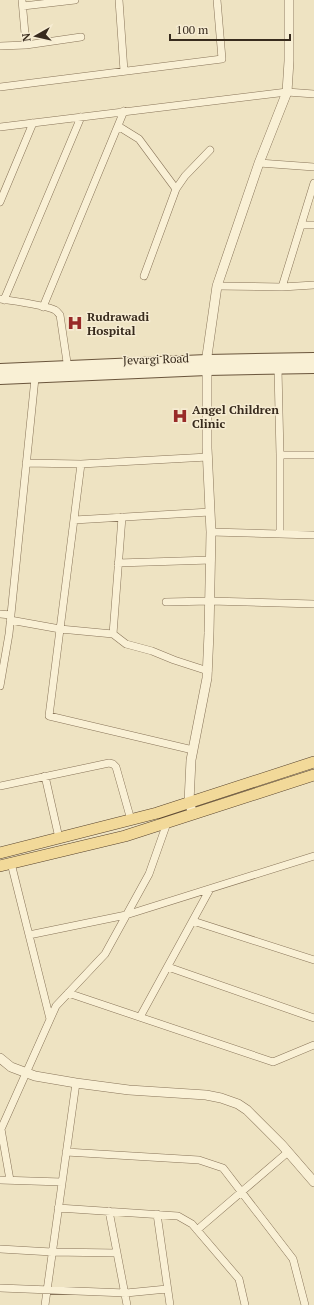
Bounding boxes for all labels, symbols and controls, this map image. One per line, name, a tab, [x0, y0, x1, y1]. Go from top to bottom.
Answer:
north arrow	[16, 16, 56, 56]
scale bar	[170, 16, 290, 42]
text: 100 m	[176, 22, 209, 37]
text: N	[18, 32, 34, 42]
place label: Rudrawadi Hospital	[87, 309, 149, 338]
hospital icon: Rudrawadi Hospital	[66, 314, 84, 332]
street label: Jevargi Road	[123, 350, 190, 368]
place label: Angel Children Clinic	[192, 402, 279, 431]
hospital icon: Angel Children Clinic	[171, 407, 189, 425]

